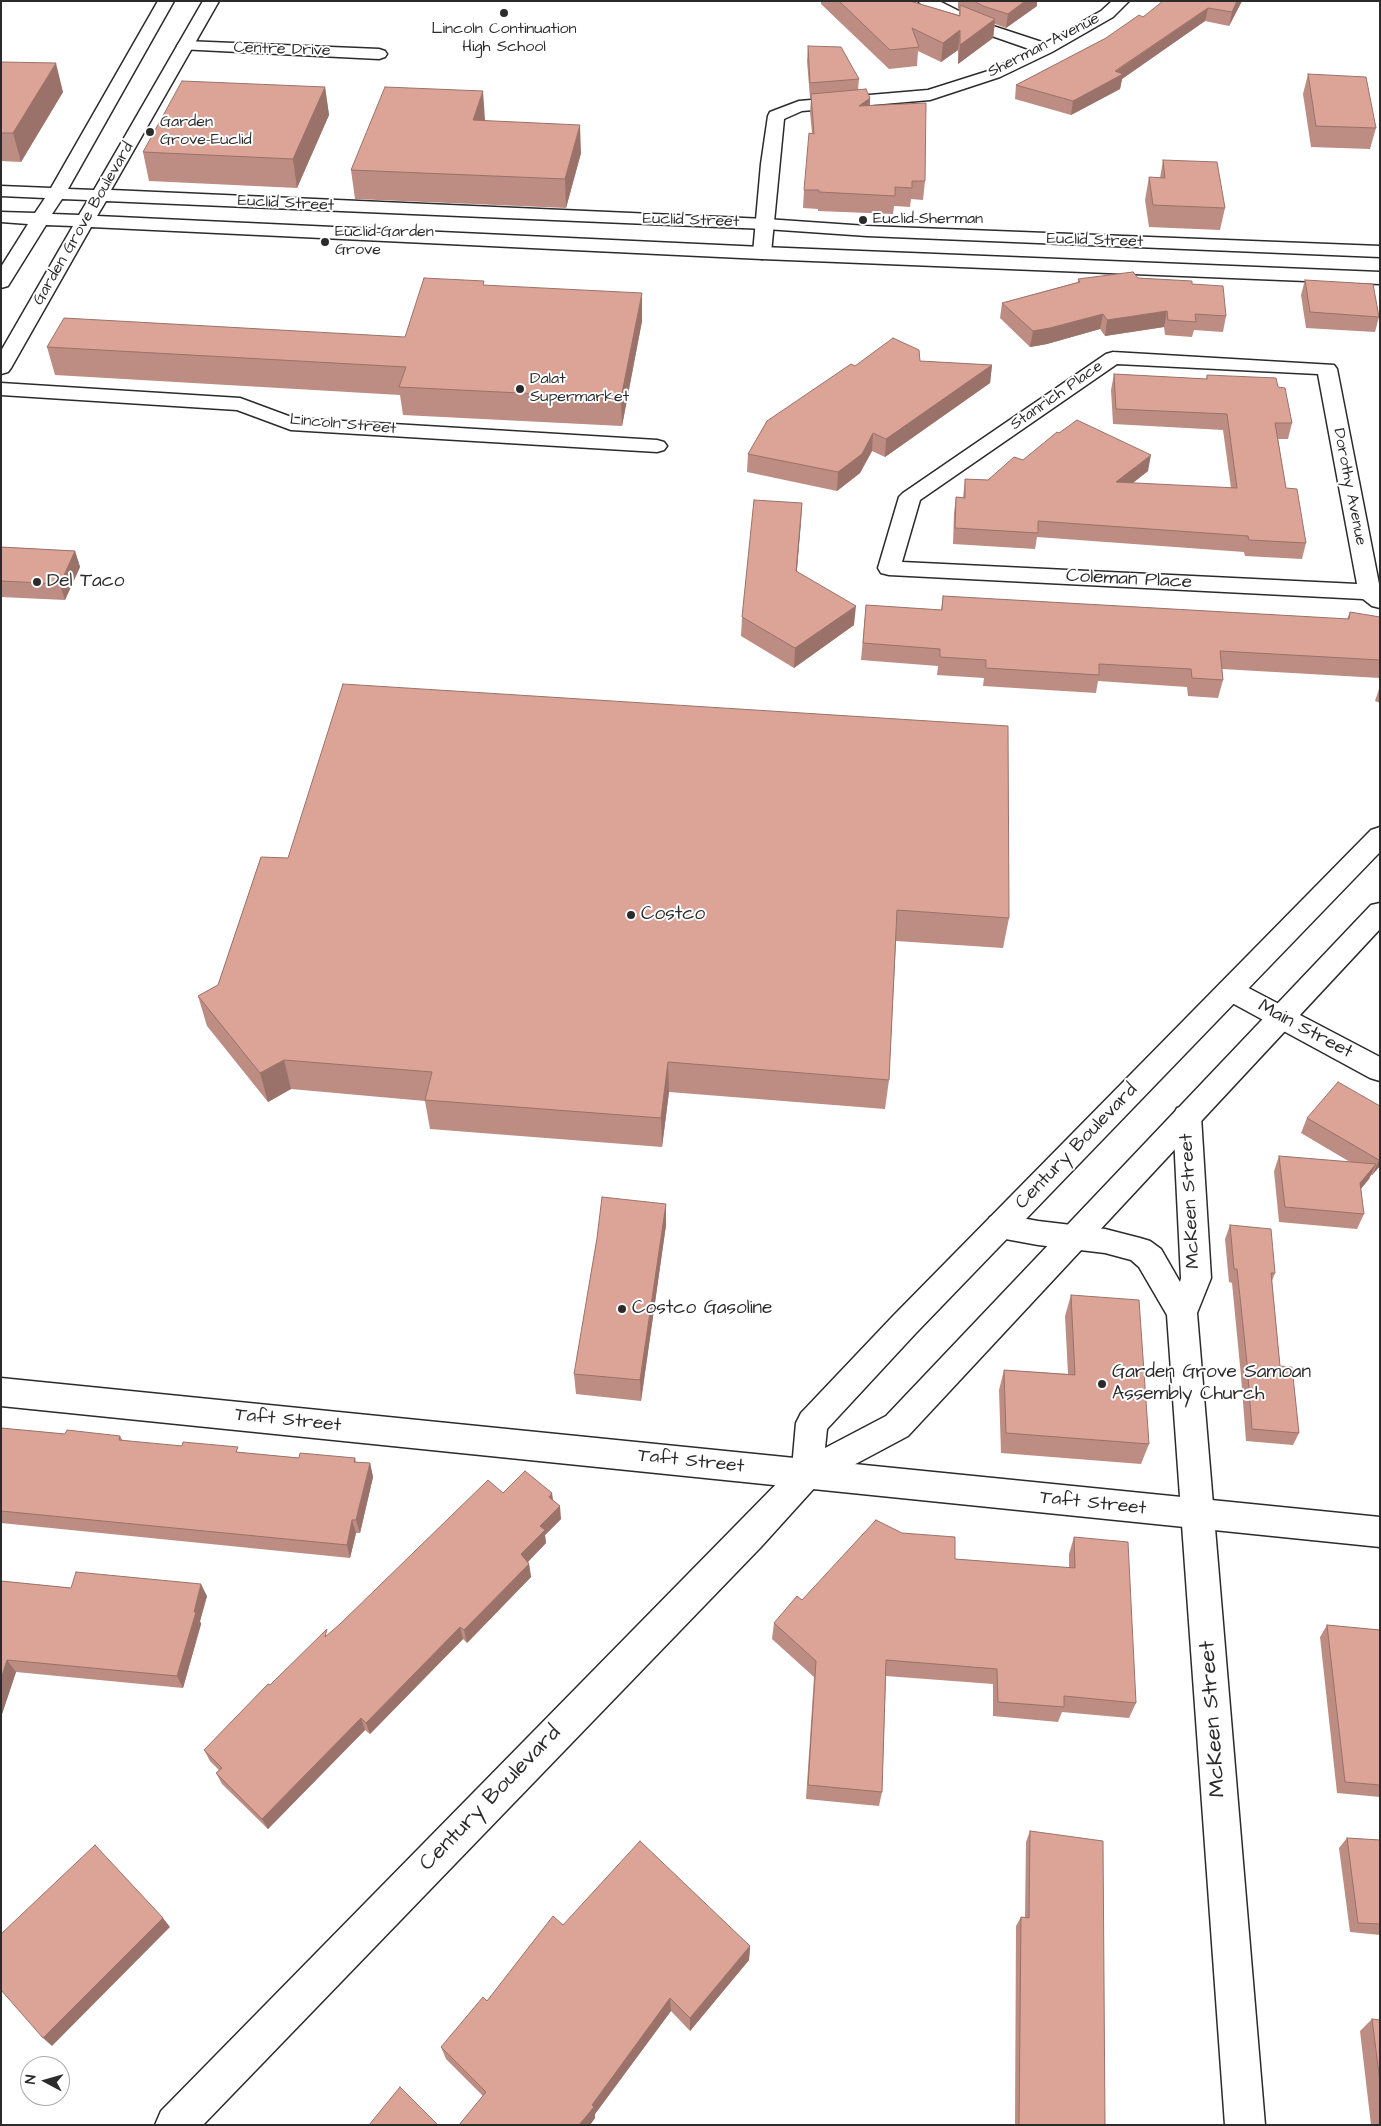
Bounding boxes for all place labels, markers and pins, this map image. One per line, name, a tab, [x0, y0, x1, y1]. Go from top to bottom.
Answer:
marker: Lincoln Continuation High School	[498, 7, 510, 19]
place label: Lincoln Continuation High School	[432, 20, 576, 58]
place label: Garden Grove-Euclid	[160, 113, 252, 151]
marker: Garden Grove-Euclid	[144, 126, 156, 138]
place label: Euclid-Sherman	[873, 210, 983, 230]
marker: Euclid-Sherman	[857, 214, 869, 226]
place label: Euclid-Garden Grove	[335, 223, 434, 261]
marker: Euclid-Garden Grove	[319, 236, 331, 248]
place label: Dalat Supermarket	[530, 370, 629, 408]
marker: Dalat Supermarket	[514, 383, 526, 395]
place label: Del Taco	[47, 571, 124, 593]
marker: Del Taco	[31, 576, 43, 588]
place label: Costco	[641, 904, 705, 926]
marker: Costco	[625, 909, 637, 921]
place label: Costco Gasoline	[632, 1298, 772, 1320]
marker: Costco Gasoline	[616, 1303, 628, 1315]
place label: Garden Grove Samoan Assembly Church	[1112, 1362, 1311, 1406]
marker: Garden Grove Samoan Assembly Church	[1096, 1378, 1108, 1390]

